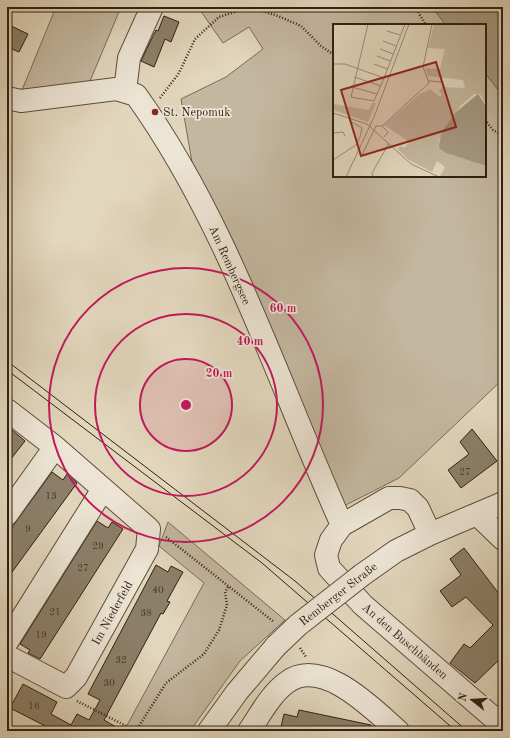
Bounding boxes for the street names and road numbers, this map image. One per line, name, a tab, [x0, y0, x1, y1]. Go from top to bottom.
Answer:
street label: Am Rembergsee	[206, 224, 252, 307]
street label: Remberger Straße	[298, 561, 380, 629]
street label: Im Niederfeld	[90, 579, 135, 648]
street label: An den Buschbänden	[359, 601, 450, 682]

